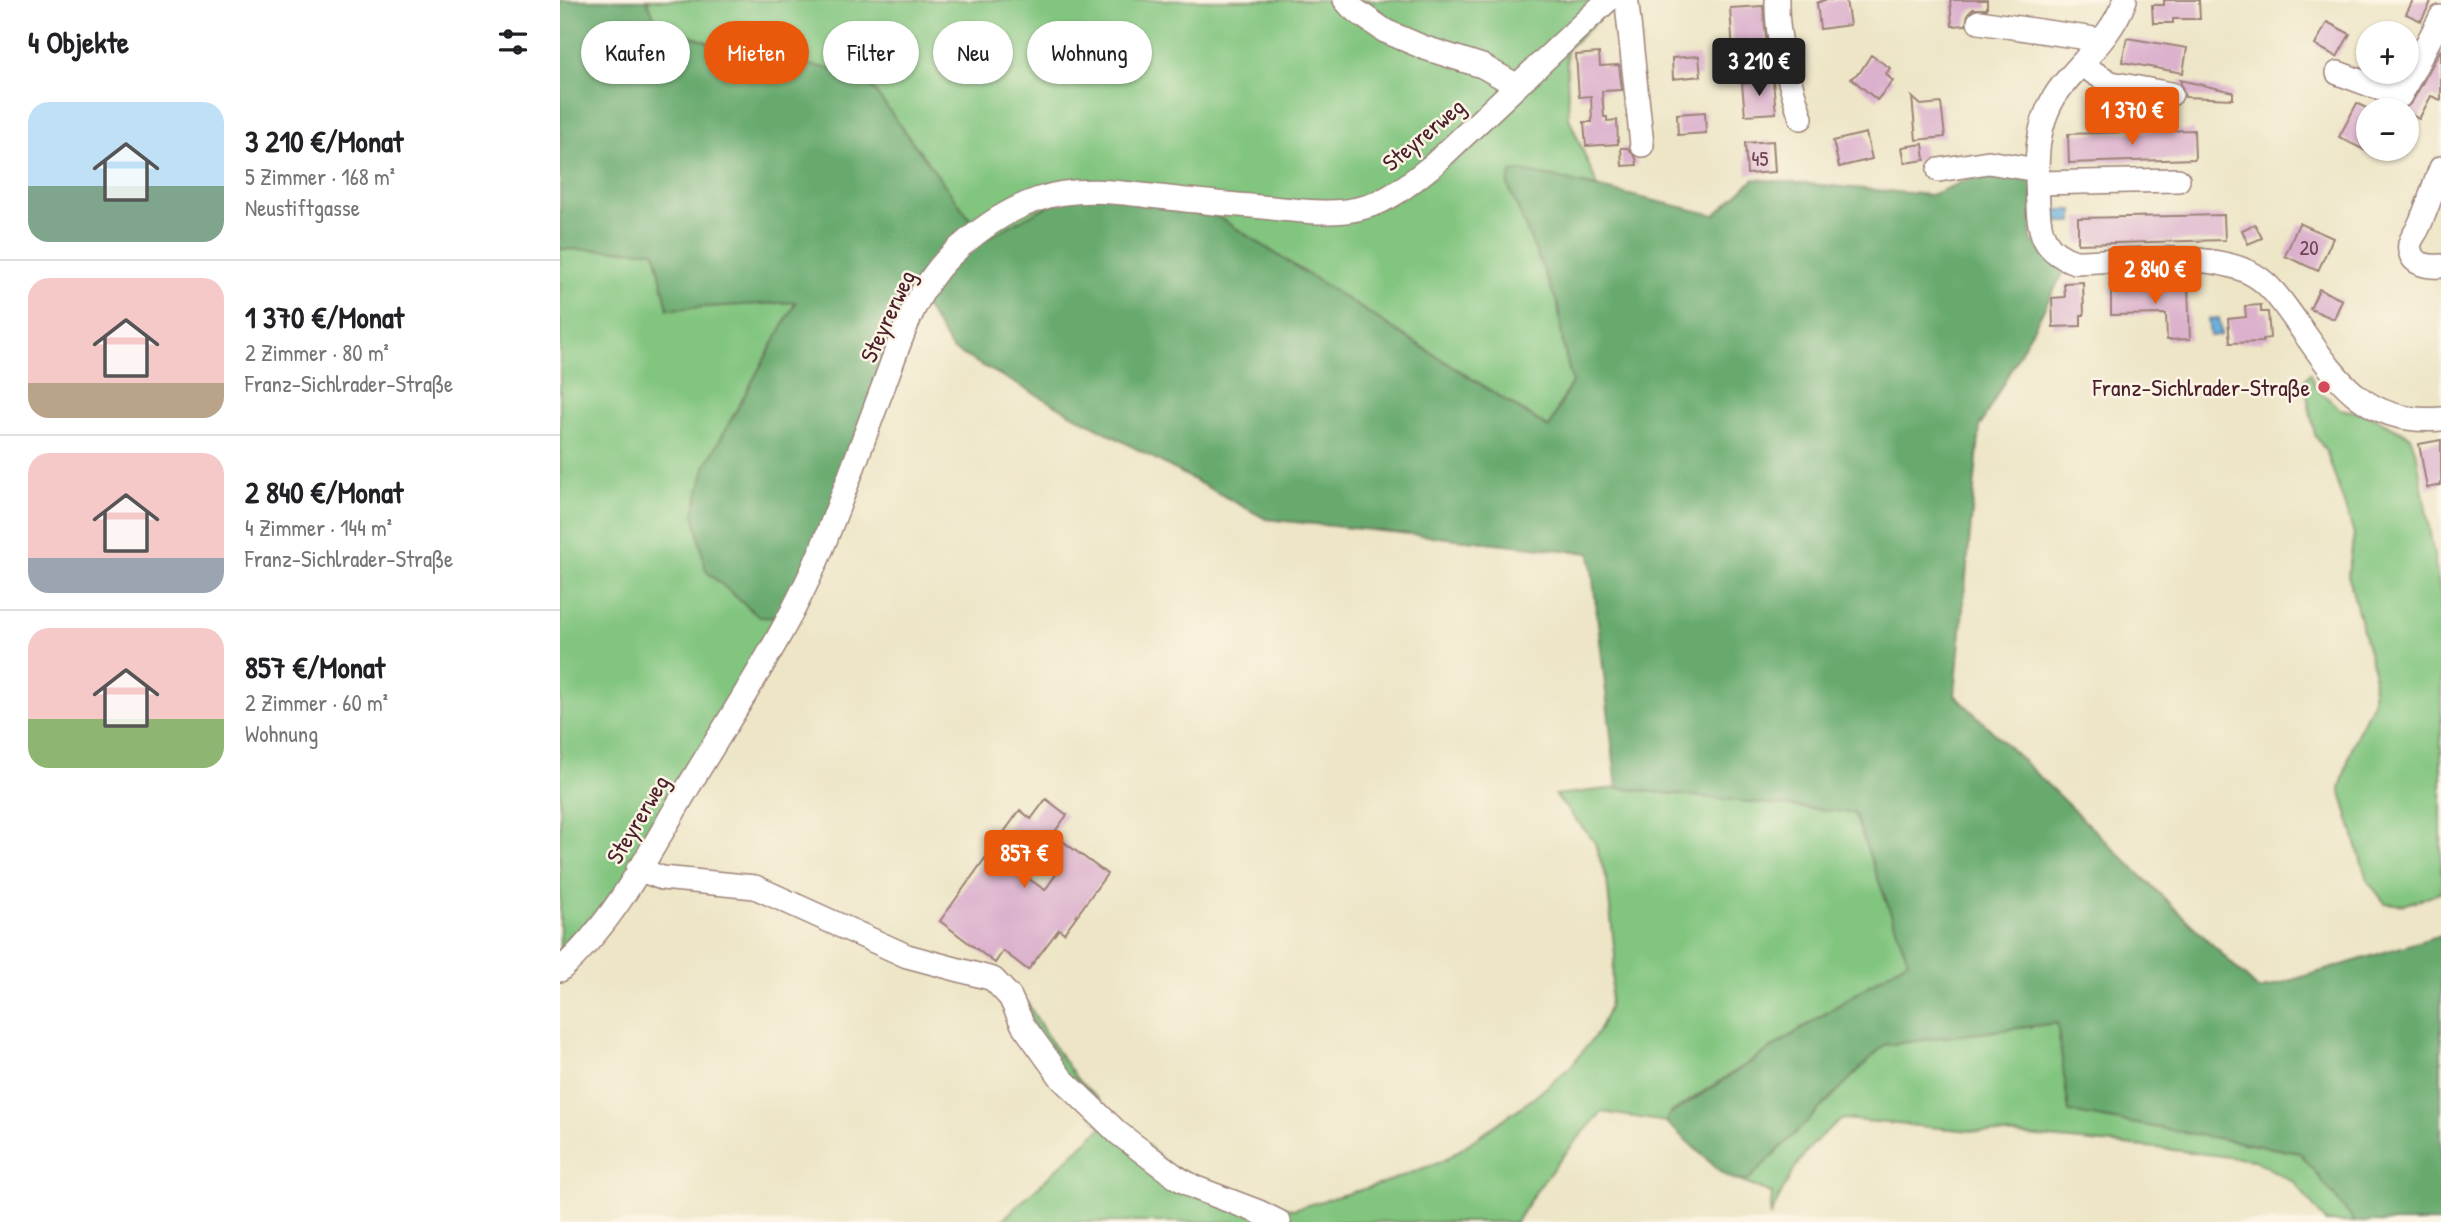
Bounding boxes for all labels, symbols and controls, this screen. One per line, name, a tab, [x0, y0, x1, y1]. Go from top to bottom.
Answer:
chip: Kaufen	[581, 21, 690, 84]
chip: Mieten	[704, 21, 809, 84]
chip: Filter	[823, 21, 919, 84]
chip: Neu	[933, 21, 1013, 84]
chip: Wohnung	[1027, 21, 1152, 84]
map controls	[2356, 21, 2419, 161]
button: +	[2356, 21, 2419, 84]
text: 4 Objekte	[28, 22, 129, 62]
icon: filters	[494, 23, 532, 61]
pin: 3 210 €	[1694, 38, 1824, 98]
text: 3 210 €	[1728, 45, 1790, 76]
pin: 1 370 €	[2067, 88, 2197, 147]
street label: Steyrerweg	[1375, 90, 1471, 178]
text: 1 370 €	[2101, 94, 2163, 125]
button: −	[2356, 98, 2419, 161]
text: 3 210 €/Monat	[245, 121, 403, 161]
icon: home	[84, 130, 168, 214]
house number: 45	[1752, 144, 1768, 173]
text: 5 Zimmer · 168 m²	[245, 161, 395, 192]
text: Neustiftgasse	[245, 192, 360, 223]
house number: 20	[2299, 233, 2319, 262]
pin: 2 840 €	[2090, 246, 2220, 306]
text: 2 840 €	[2124, 253, 2186, 284]
street label: Steyrerweg	[852, 265, 922, 367]
text: 1 370 €/Monat	[245, 297, 404, 337]
icon: home	[84, 306, 168, 390]
text: 2 Zimmer · 80 m²	[245, 337, 389, 368]
text: Franz-Sichlrader-Straße	[245, 368, 453, 399]
place label: Franz-Sichlrader-Straße	[2092, 371, 2310, 403]
marker: Franz-Sichlrader-Straße	[2316, 379, 2332, 395]
text: 2 840 €/Monat	[245, 472, 403, 512]
icon: home	[84, 481, 168, 565]
text: 4 Zimmer · 144 m²	[245, 512, 392, 543]
text: Franz-Sichlrader-Straße	[245, 543, 453, 574]
text: 857 €/Monat	[245, 647, 385, 687]
icon: home	[84, 656, 168, 740]
text: 2 Zimmer · 60 m²	[245, 687, 388, 718]
text: Wohnung	[245, 718, 318, 749]
street label: Steyrerweg	[598, 769, 676, 869]
pin: 857 €	[975, 830, 1073, 890]
text: 857 €	[1000, 837, 1048, 868]

